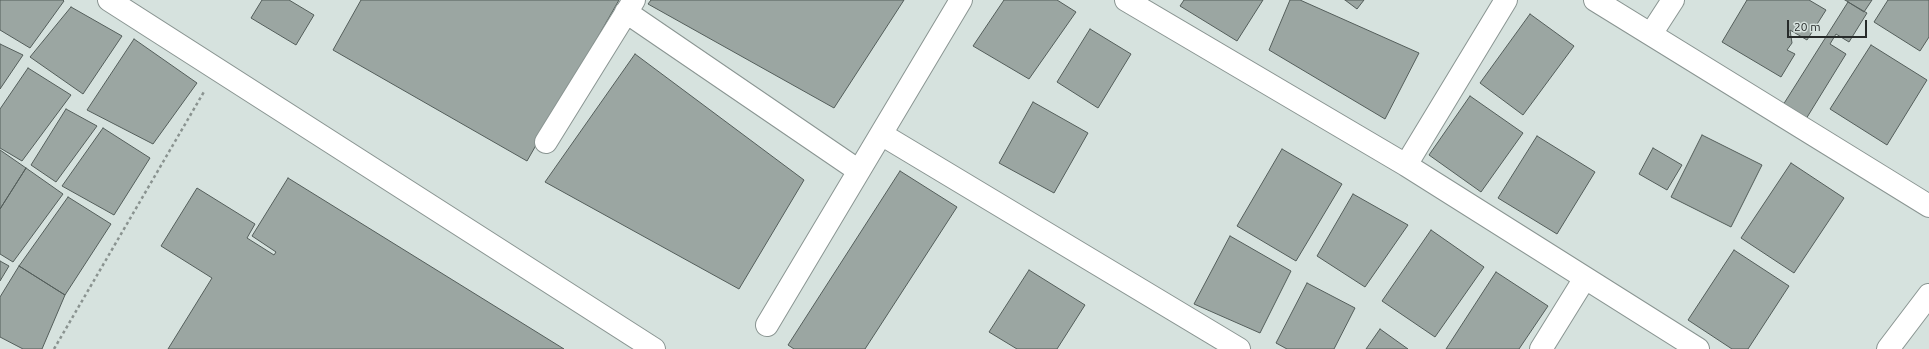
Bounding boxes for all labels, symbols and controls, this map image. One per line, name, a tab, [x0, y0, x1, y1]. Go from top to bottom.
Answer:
scale bar	[1789, 12, 1869, 38]
text: 20 m	[1794, 20, 1821, 33]

